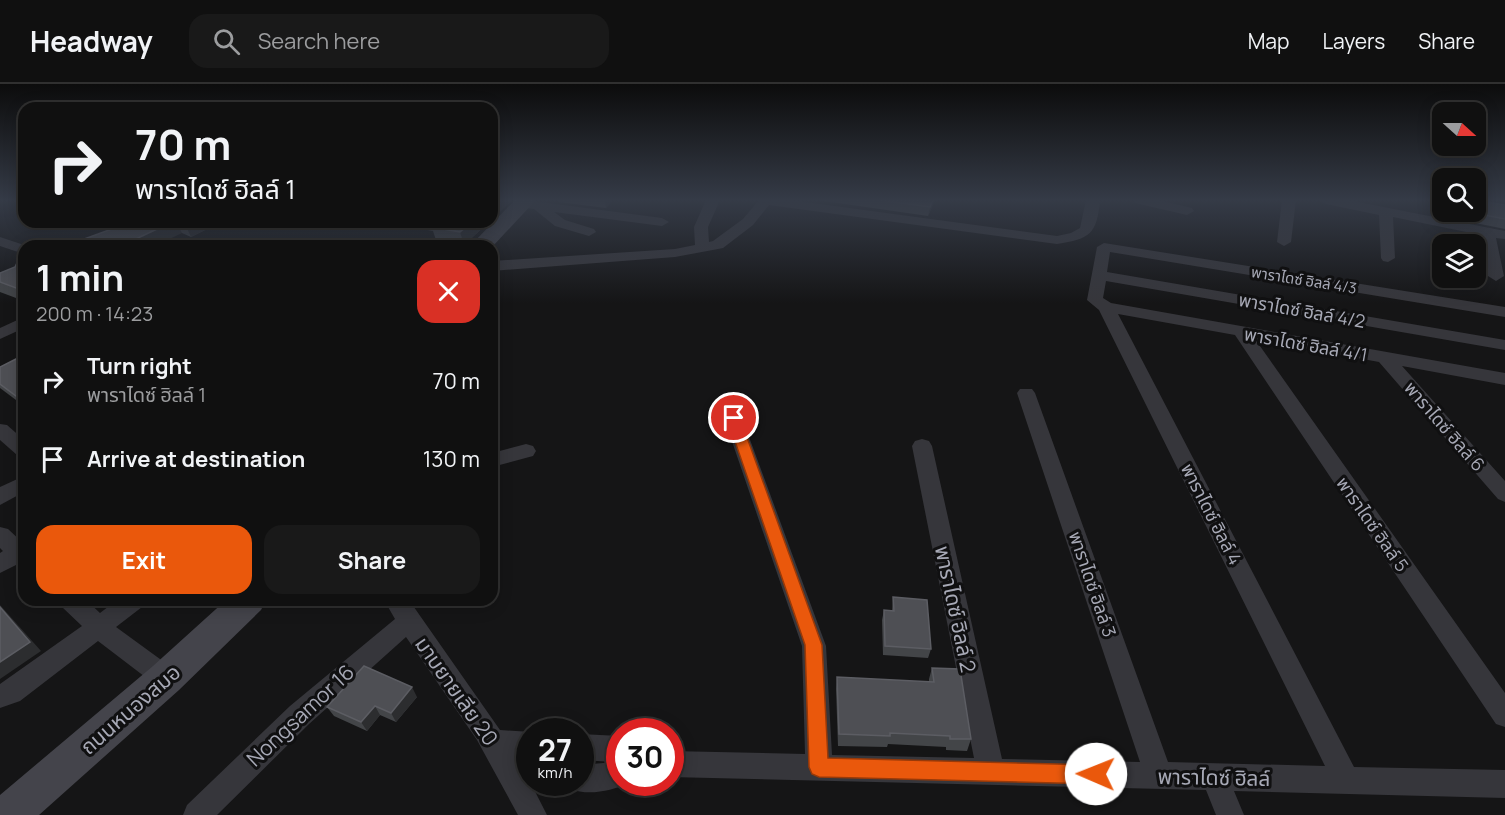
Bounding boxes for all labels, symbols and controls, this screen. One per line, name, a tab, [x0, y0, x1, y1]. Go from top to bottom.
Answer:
search box	[189, 14, 609, 68]
text: Headway	[30, 22, 153, 60]
icon: search	[210, 25, 243, 58]
text: Search here	[258, 26, 380, 56]
text: Map	[1248, 27, 1289, 55]
text: Layers	[1322, 27, 1385, 55]
text: Share	[1418, 27, 1475, 55]
north arrow	[1432, 102, 1486, 156]
map controls	[1432, 102, 1486, 288]
text: 70 m	[135, 115, 231, 173]
icon: right	[36, 126, 114, 204]
button: search	[1432, 168, 1486, 222]
text: พาราไดซ์ ฮิลล์ 1	[135, 170, 296, 207]
button: layers	[1432, 234, 1486, 288]
text: 1 min	[36, 253, 124, 302]
button: close	[417, 260, 480, 323]
street label: พาราไดซ์ ฮิลล์ 4/3	[1250, 261, 1358, 299]
street label: พาราไดซ์ ฮิลล์ 4/2	[1237, 287, 1367, 333]
text: 200 m · 14:23	[36, 300, 153, 327]
street label: พาราไดซ์ ฮิลล์ 4/1	[1242, 321, 1370, 367]
text: Turn right	[87, 351, 192, 381]
icon: right	[36, 365, 69, 398]
text: 70 m	[432, 366, 480, 396]
street label: พาราไดซ์ ฮิลล์ 6	[1399, 376, 1491, 476]
text: พาราไดซ์ ฮิลล์ 1	[87, 381, 206, 408]
pin	[708, 392, 759, 443]
icon: arrive	[717, 401, 750, 434]
icon: arrive	[36, 443, 69, 476]
text: Arrive at destination	[87, 444, 305, 474]
text: 130 m	[423, 444, 480, 474]
street label: พาราไดซ์ ฮิลล์ 4	[1176, 459, 1248, 569]
street label: พาราไดซ์ ฮิลล์ 5	[1331, 472, 1415, 576]
button: Exit	[36, 525, 252, 594]
button: Share	[264, 525, 480, 594]
street label: พาราไดซ์ ฮิลล์ 3	[1064, 528, 1122, 640]
street label: พาราไดซ์ ฮิลล์ 2	[929, 543, 983, 675]
street label: มาบยายเลีย 20	[409, 631, 505, 751]
street label: ถนนหนองสมอ	[74, 658, 186, 760]
street label: Nongsamor 16	[240, 658, 360, 772]
speed limit sign: 30	[606, 718, 684, 796]
text: 27	[538, 729, 572, 770]
position arrow	[1064, 742, 1128, 806]
text: km/h	[538, 762, 572, 783]
street label: พาราไดซ์ ฮิลล์	[1157, 762, 1271, 792]

